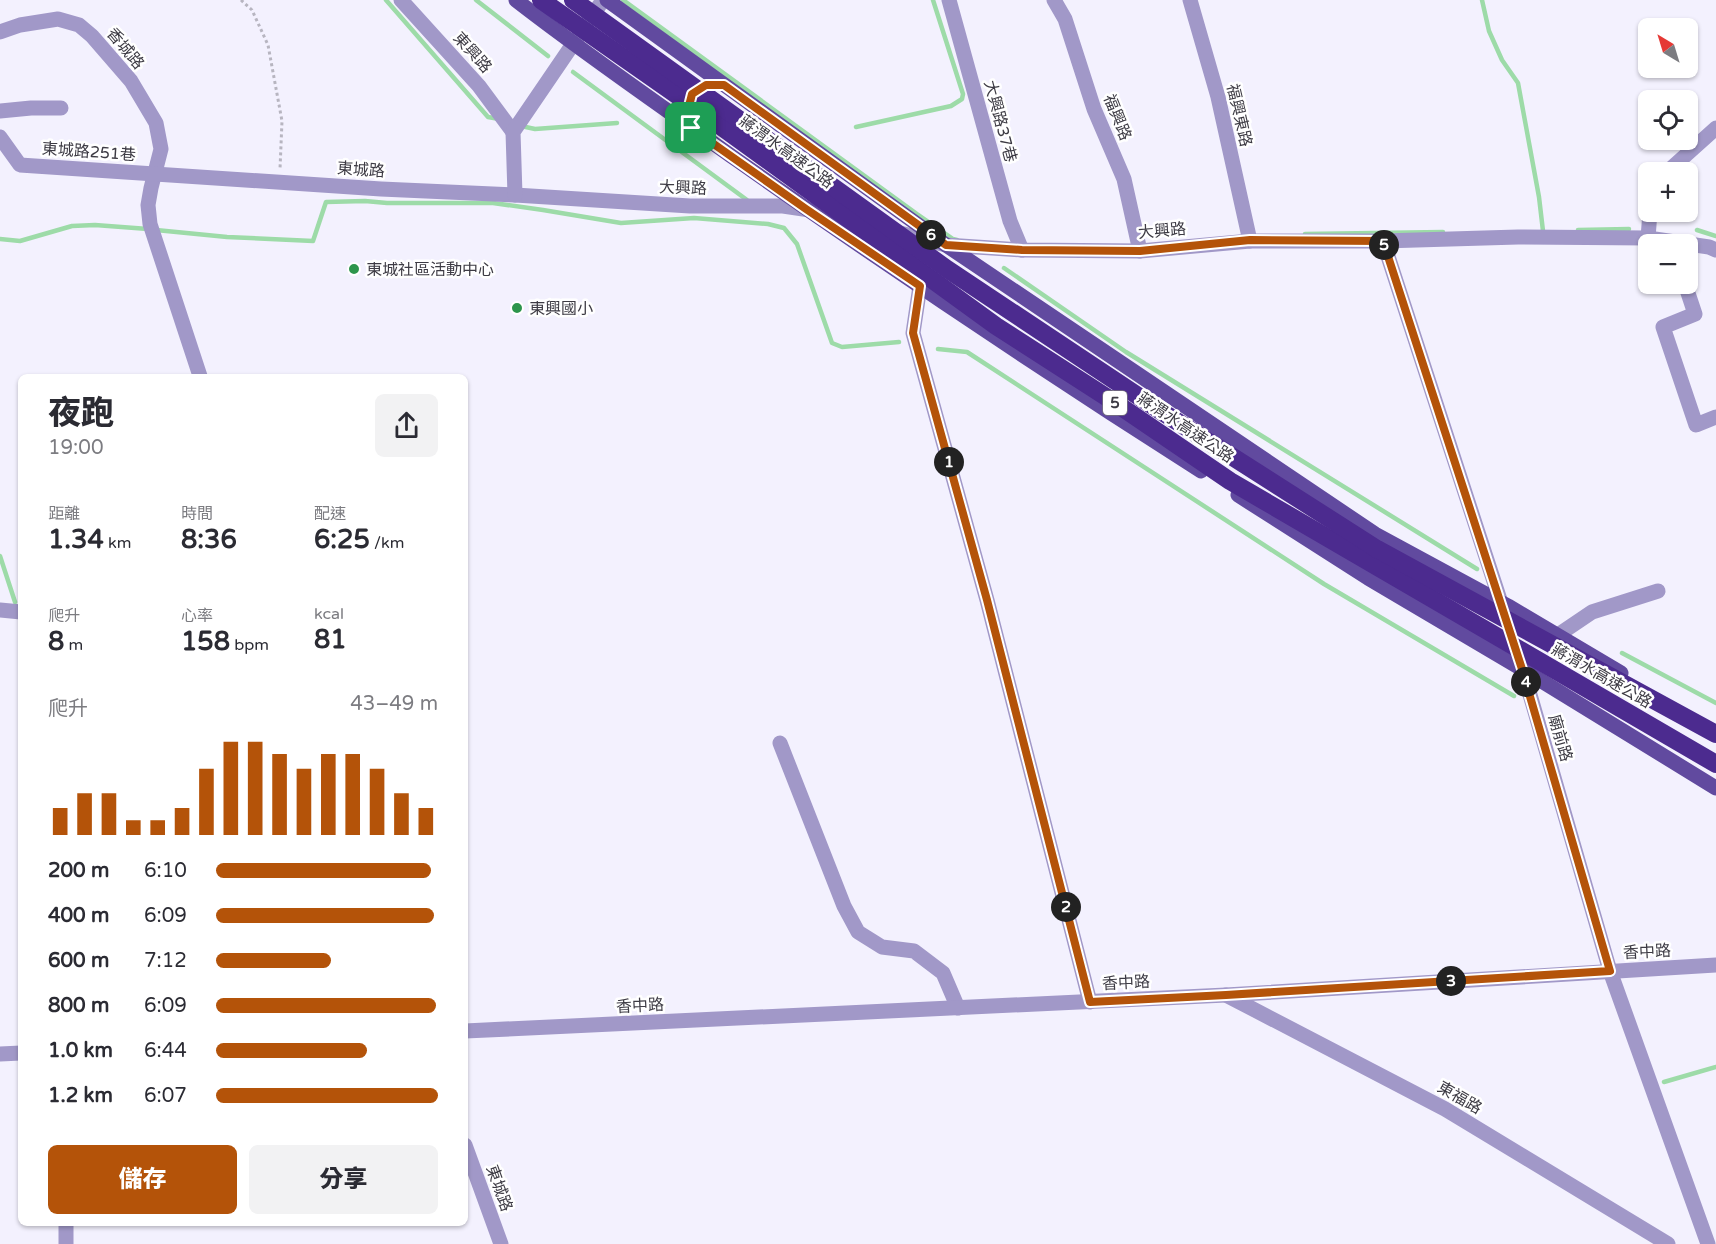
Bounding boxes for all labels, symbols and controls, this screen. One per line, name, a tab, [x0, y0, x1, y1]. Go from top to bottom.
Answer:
north arrow	[1638, 18, 1698, 78]
map controls	[1638, 18, 1698, 294]
street label: 香城路	[102, 24, 148, 73]
street label: 東興路	[449, 28, 496, 77]
street label: 大興路37巷	[979, 78, 1021, 164]
street label: 福興東路	[1222, 82, 1256, 149]
button: locate	[1638, 90, 1698, 150]
street label: 福興路	[1099, 91, 1135, 143]
pin	[665, 102, 716, 153]
icon: arrive	[674, 111, 707, 144]
street label: 蔣渭水高速公路	[735, 111, 838, 193]
street label: 東城路251巷	[41, 139, 137, 165]
street label: 東城路	[336, 158, 386, 182]
button: +	[1638, 162, 1698, 222]
street label: 大興路	[659, 177, 707, 199]
street label: 大興路	[1137, 219, 1187, 243]
pin: 6	[916, 220, 946, 250]
text: 6	[926, 225, 936, 245]
pin: 5	[1369, 230, 1399, 260]
button: −	[1638, 234, 1698, 294]
text: 5	[1379, 235, 1389, 255]
place label: 東城社區活動中心	[366, 260, 494, 280]
marker: 東城社區活動中心	[347, 262, 361, 276]
place label: 東興國小	[529, 299, 593, 319]
marker: 東興國小	[510, 301, 524, 315]
street label: 蔣渭水高速公路	[1133, 388, 1237, 467]
road number: 5	[1103, 391, 1127, 415]
text: 夜跑	[48, 394, 114, 433]
button: share	[375, 394, 438, 457]
text: 19:00	[48, 436, 103, 460]
pin: 1	[934, 447, 964, 477]
text: 1	[944, 452, 954, 472]
text: 距離	[48, 504, 80, 524]
text: 時間	[181, 504, 213, 524]
text: 配速	[314, 504, 346, 524]
text: 1.34	[48, 524, 104, 555]
text: 8:36	[181, 524, 237, 555]
text: 6:25	[314, 524, 370, 555]
text: km	[104, 533, 131, 553]
text: /km	[370, 533, 404, 553]
text: kcal	[314, 604, 344, 624]
text: 爬升	[48, 606, 80, 626]
text: 心率	[181, 606, 213, 626]
text: 81	[314, 624, 347, 655]
text: 8	[48, 626, 64, 657]
text: 158	[181, 626, 230, 657]
text: m	[64, 635, 83, 655]
text: bpm	[230, 635, 269, 655]
street label: 蔣渭水高速公路	[1548, 639, 1655, 713]
pin: 4	[1511, 667, 1541, 697]
text: 4	[1521, 672, 1531, 692]
text: 43–49 m	[350, 692, 438, 716]
text: 爬升	[48, 697, 88, 721]
street label: 廟前路	[1544, 712, 1576, 764]
text: 200 m	[48, 859, 109, 883]
text: 6:10	[144, 859, 187, 883]
pin: 2	[1051, 892, 1081, 922]
text: 2	[1061, 897, 1071, 917]
text: 400 m	[48, 904, 109, 928]
text: 6:09	[144, 904, 187, 928]
street label: 香中路	[1623, 941, 1672, 963]
text: 600 m	[48, 949, 109, 973]
text: 7:12	[144, 949, 187, 973]
pin: 3	[1436, 966, 1466, 996]
text: 3	[1446, 971, 1456, 991]
street label: 香中路	[1102, 972, 1151, 994]
text: 800 m	[48, 994, 109, 1018]
text: 6:09	[144, 994, 187, 1018]
street label: 香中路	[616, 995, 665, 1017]
text: 1.0 km	[48, 1039, 113, 1063]
text: 6:44	[144, 1039, 187, 1063]
street label: 東福路	[1434, 1077, 1485, 1119]
text: 1.2 km	[48, 1084, 113, 1108]
text: 6:07	[144, 1084, 187, 1108]
button: 儲存	[48, 1145, 237, 1214]
button: 分享	[249, 1145, 438, 1214]
street label: 東城路	[481, 1162, 517, 1214]

